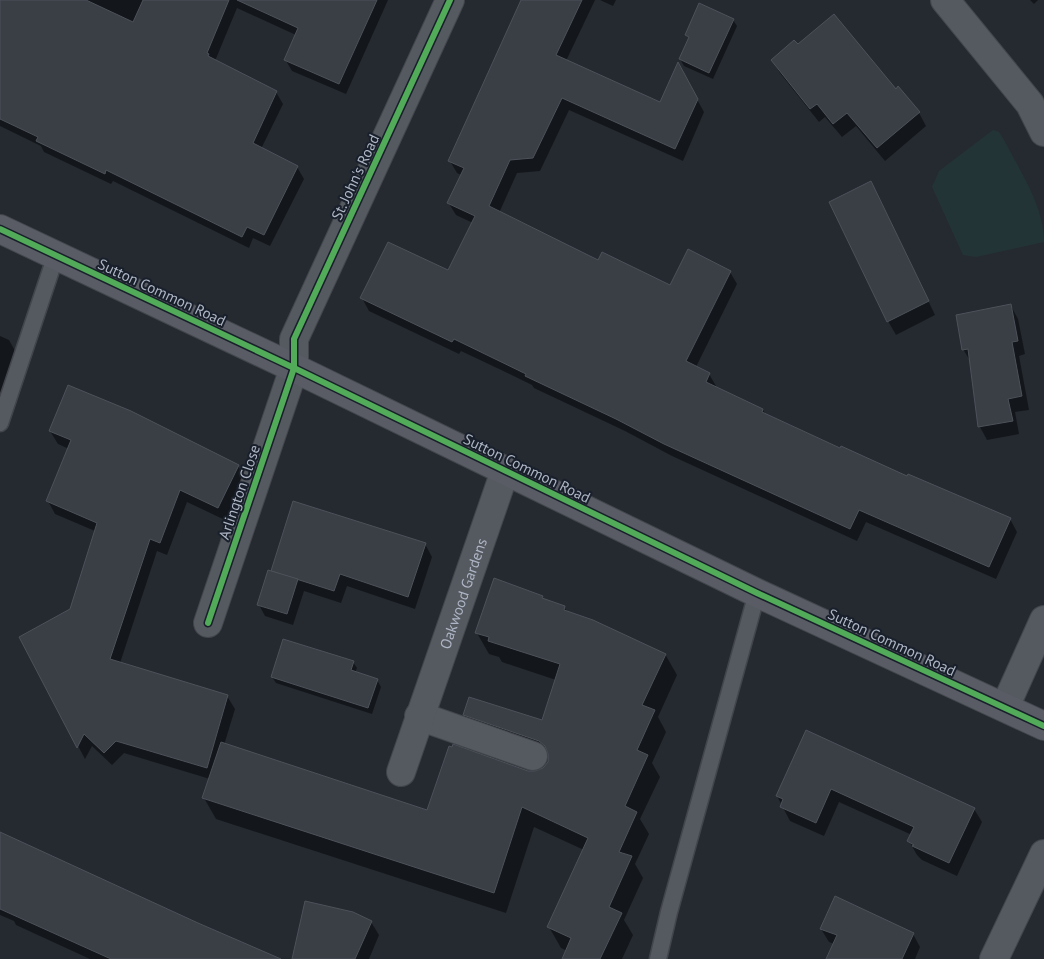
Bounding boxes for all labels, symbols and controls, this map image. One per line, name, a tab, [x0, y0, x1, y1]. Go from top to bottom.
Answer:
street label: St. John's Road	[327, 131, 383, 223]
street label: Sutton Common Road	[95, 254, 229, 330]
street label: Sutton Common Road	[460, 429, 594, 507]
street label: Arlington Close	[214, 442, 264, 542]
street label: Oakwood Gardens	[435, 535, 491, 651]
street label: Sutton Common Road	[825, 604, 959, 680]

